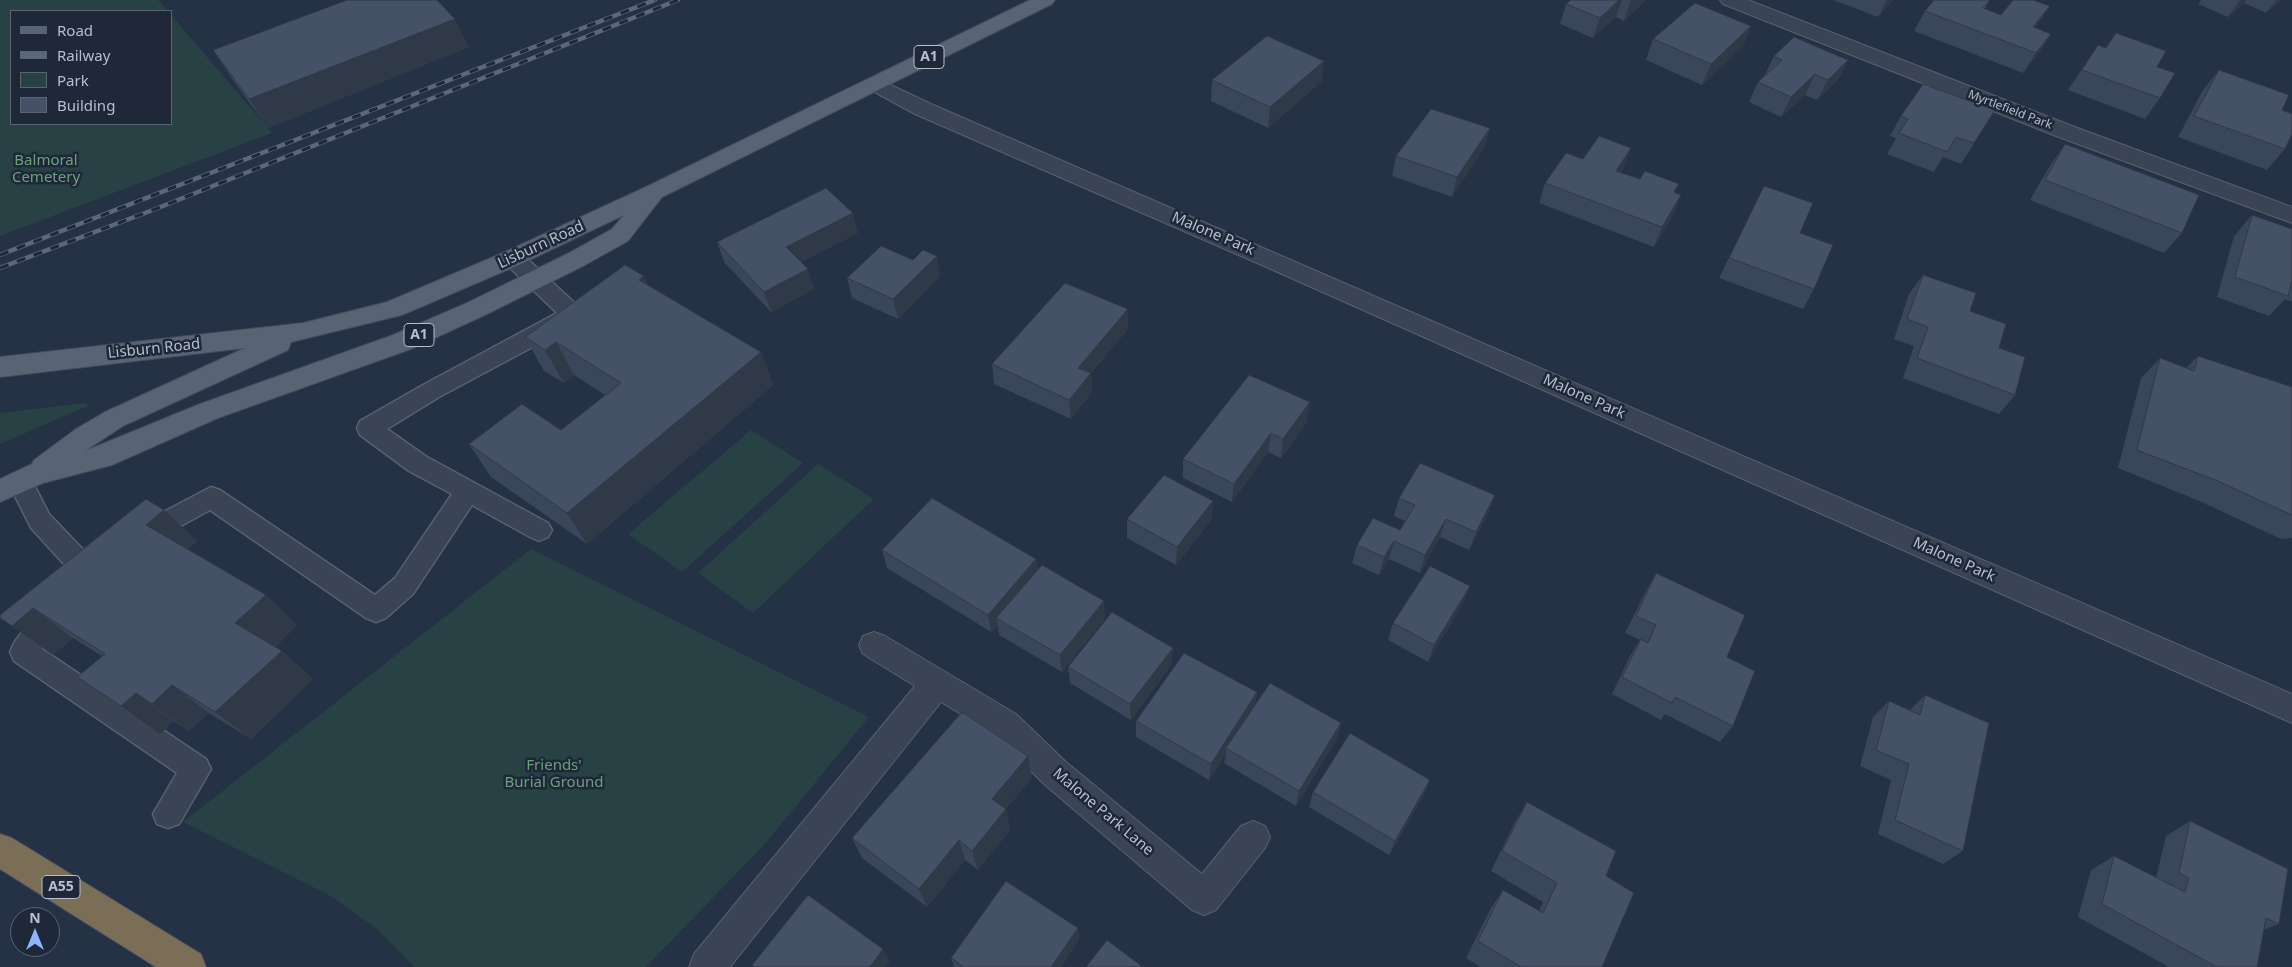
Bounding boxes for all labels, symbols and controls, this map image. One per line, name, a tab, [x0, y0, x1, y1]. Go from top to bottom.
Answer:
legend	[10, 10, 172, 125]
text: Road	[57, 20, 93, 40]
text: Railway	[57, 45, 110, 65]
road number: A1	[914, 46, 944, 68]
text: Park	[57, 70, 89, 90]
street label: Myrtlefield Park	[1966, 87, 2054, 133]
text: Building	[57, 95, 115, 115]
park label: Balmoral Cemetery	[12, 152, 80, 187]
street label: Malone Park	[1169, 208, 1257, 260]
street label: Lisburn Road	[495, 217, 587, 273]
road number: A1	[404, 324, 434, 346]
street label: Lisburn Road	[107, 335, 201, 363]
street label: Malone Park	[1540, 371, 1628, 423]
street label: Malone Park	[1910, 534, 1998, 586]
park label: Friends' Burial Ground	[505, 757, 603, 792]
street label: Malone Park Lane	[1049, 765, 1157, 859]
road number: A55	[42, 876, 80, 899]
north arrow	[10, 907, 60, 957]
text: N	[29, 908, 41, 927]

